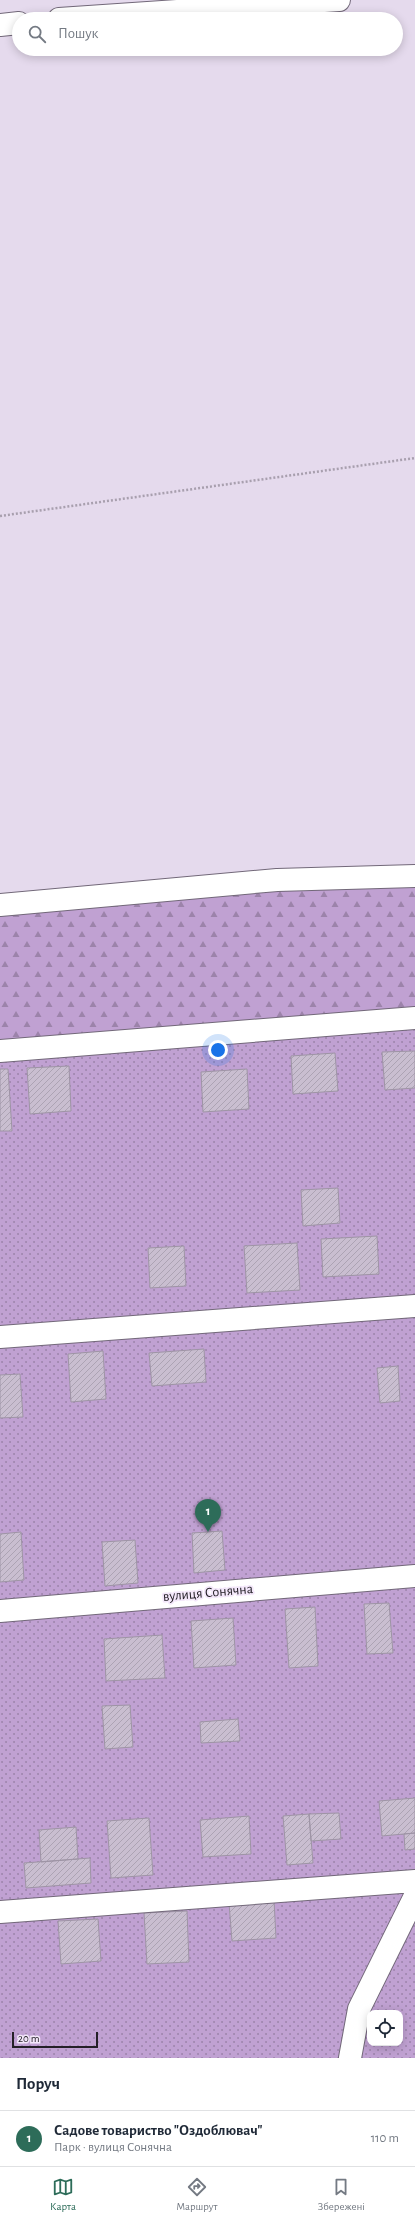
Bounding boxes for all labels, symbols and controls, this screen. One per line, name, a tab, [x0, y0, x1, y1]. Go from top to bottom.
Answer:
search box	[12, 12, 403, 56]
icon: search	[26, 23, 48, 45]
text: Пошук	[58, 26, 98, 41]
your location	[208, 1040, 228, 1060]
pin: 1	[195, 1499, 221, 1532]
street label: вулиця Сонячна	[162, 1582, 254, 1604]
map controls	[367, 2010, 403, 2046]
button: locate	[367, 2010, 403, 2046]
scale bar	[12, 2030, 98, 2049]
text: 20 m	[18, 2033, 39, 2044]
text: Поруч	[16, 2075, 60, 2092]
text: Садове товариство "Оздоблювач"	[54, 2123, 263, 2138]
text: 1	[27, 2132, 31, 2145]
text: 110 m	[371, 2132, 399, 2145]
text: Парк · вулиця Сонячна	[54, 2141, 172, 2154]
tab: Карта	[50, 2176, 76, 2213]
tab: Маршрут	[176, 2176, 217, 2213]
tab: Збережені	[318, 2176, 365, 2213]

